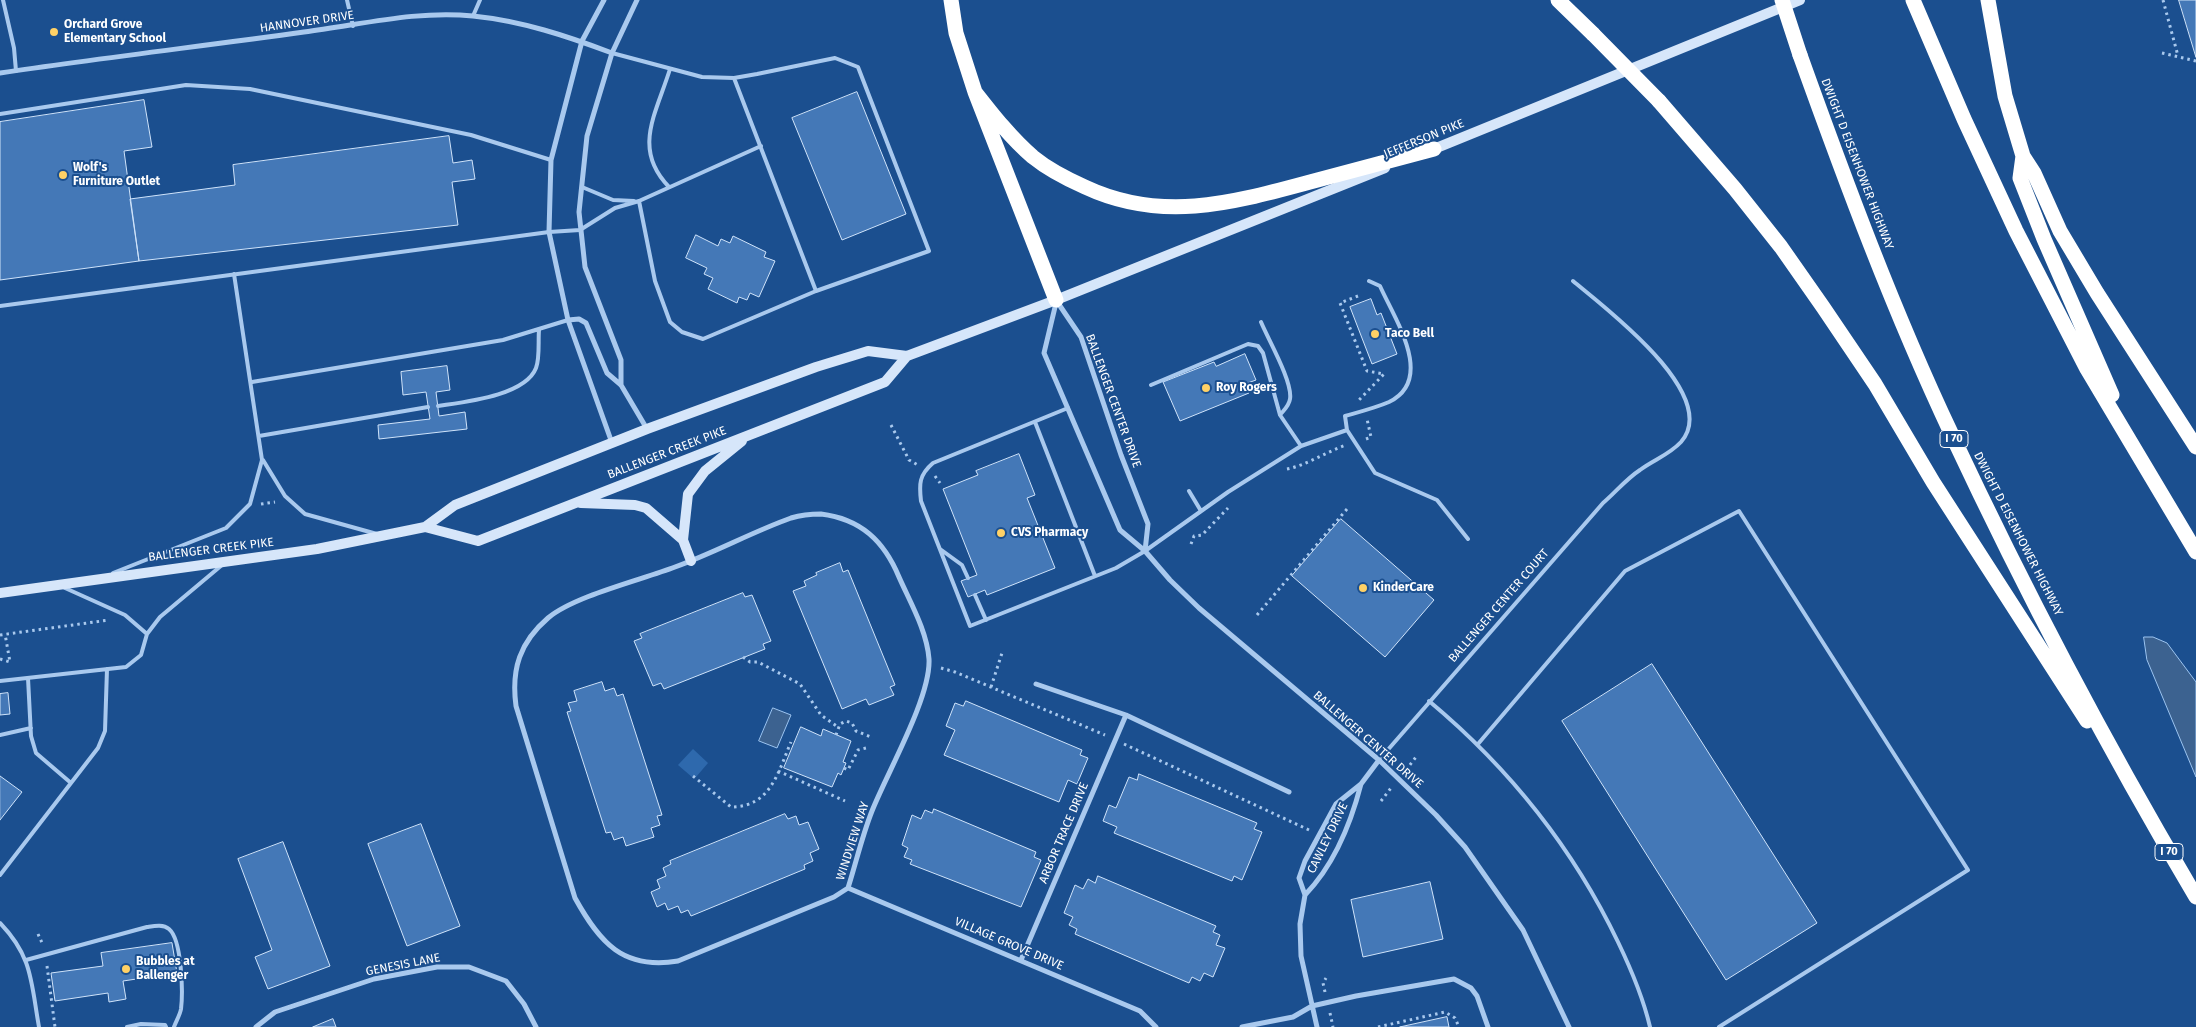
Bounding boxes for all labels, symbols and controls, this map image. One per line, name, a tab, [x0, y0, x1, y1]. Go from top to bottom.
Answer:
street label: HANNOVER DRIVE	[259, 8, 355, 36]
place label: Orchard Grove Elementary School	[64, 18, 166, 46]
marker: Orchard Grove Elementary School	[48, 26, 60, 38]
street label: DWIGHT D EISENHOWER HIGHWAY	[1818, 77, 1896, 251]
street label: JEFFERSON PIKE	[1382, 116, 1466, 162]
place label: Wolf's Furniture Outlet	[73, 161, 160, 189]
marker: Wolf's Furniture Outlet	[57, 169, 69, 181]
place label: Taco Bell	[1385, 327, 1434, 341]
marker: Taco Bell	[1369, 328, 1381, 340]
street label: BALLENGER CENTER DRIVE	[1082, 332, 1144, 470]
place label: Roy Rogers	[1216, 381, 1277, 395]
marker: Roy Rogers	[1200, 382, 1212, 394]
street label: BALLENGER CREEK PIKE	[606, 424, 728, 482]
road number: I 70	[1940, 430, 1968, 448]
street label: DWIGHT D EISENHOWER HIGHWAY	[1970, 450, 2066, 618]
place label: CVS Pharmacy	[1011, 526, 1088, 540]
marker: CVS Pharmacy	[995, 527, 1007, 539]
street label: BALLENGER CREEK PIKE	[148, 535, 274, 565]
street label: BALLENGER CENTER COURT	[1446, 546, 1552, 666]
place label: KinderCare	[1373, 581, 1434, 595]
marker: KinderCare	[1357, 582, 1369, 594]
street label: BALLENGER CENTER DRIVE	[1310, 688, 1426, 792]
street label: ARBOR TRACE DRIVE	[1036, 780, 1092, 886]
street label: WINDVIEW WAY	[834, 800, 872, 882]
street label: CAWLEY DRIVE	[1305, 800, 1351, 876]
road number: I 70	[2155, 844, 2183, 860]
street label: VILLAGE GROVE DRIVE	[952, 915, 1066, 973]
street label: GENESIS LANE	[364, 951, 442, 979]
place label: Bubbles at Ballenger	[136, 955, 195, 983]
marker: Bubbles at Ballenger	[120, 963, 132, 975]

